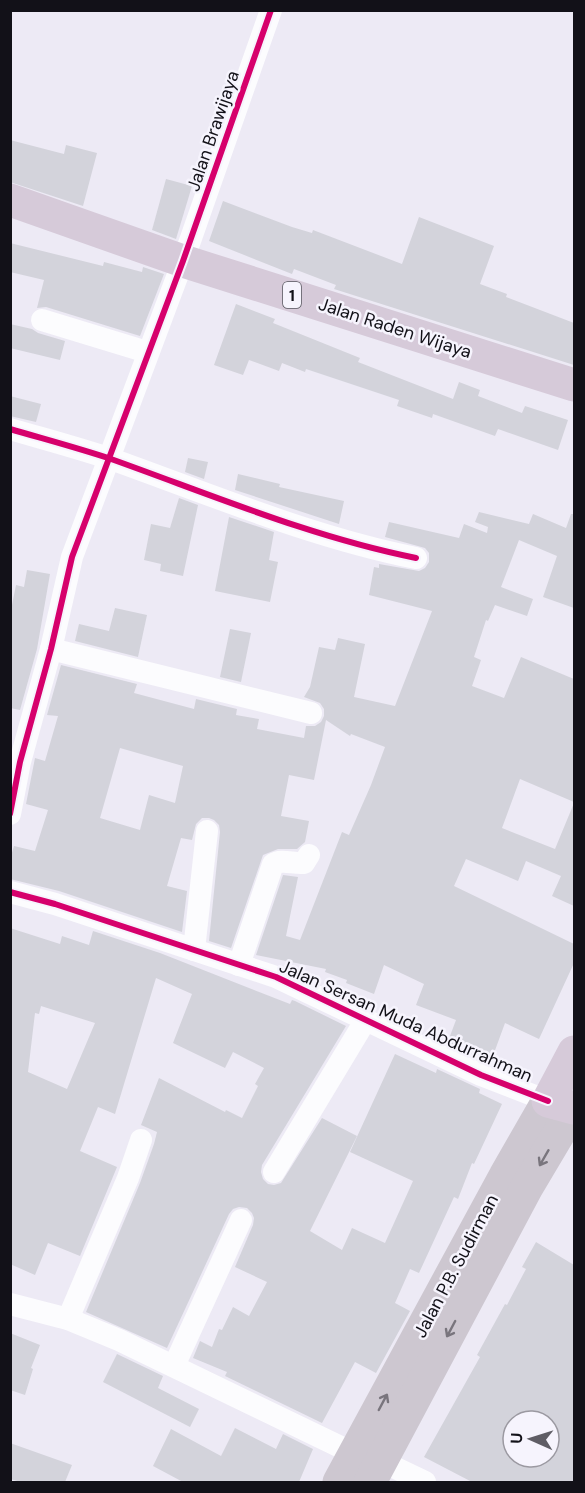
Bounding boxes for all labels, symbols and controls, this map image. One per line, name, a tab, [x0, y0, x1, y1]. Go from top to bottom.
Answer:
street label: Jalan Brawijaya	[181, 67, 245, 195]
road number: 1	[283, 282, 301, 308]
street label: Jalan Raden Wijaya	[315, 292, 475, 364]
street label: Jalan Sersan Muda Abdurrahman	[276, 954, 536, 1088]
one-way arrow	[538, 1149, 550, 1166]
street label: Jalan P.B. Sudirman	[408, 1190, 504, 1342]
one-way arrow	[445, 1320, 456, 1338]
one-way arrow	[377, 1394, 389, 1411]
north arrow	[501, 1409, 561, 1469]
text: U	[506, 1432, 527, 1444]

